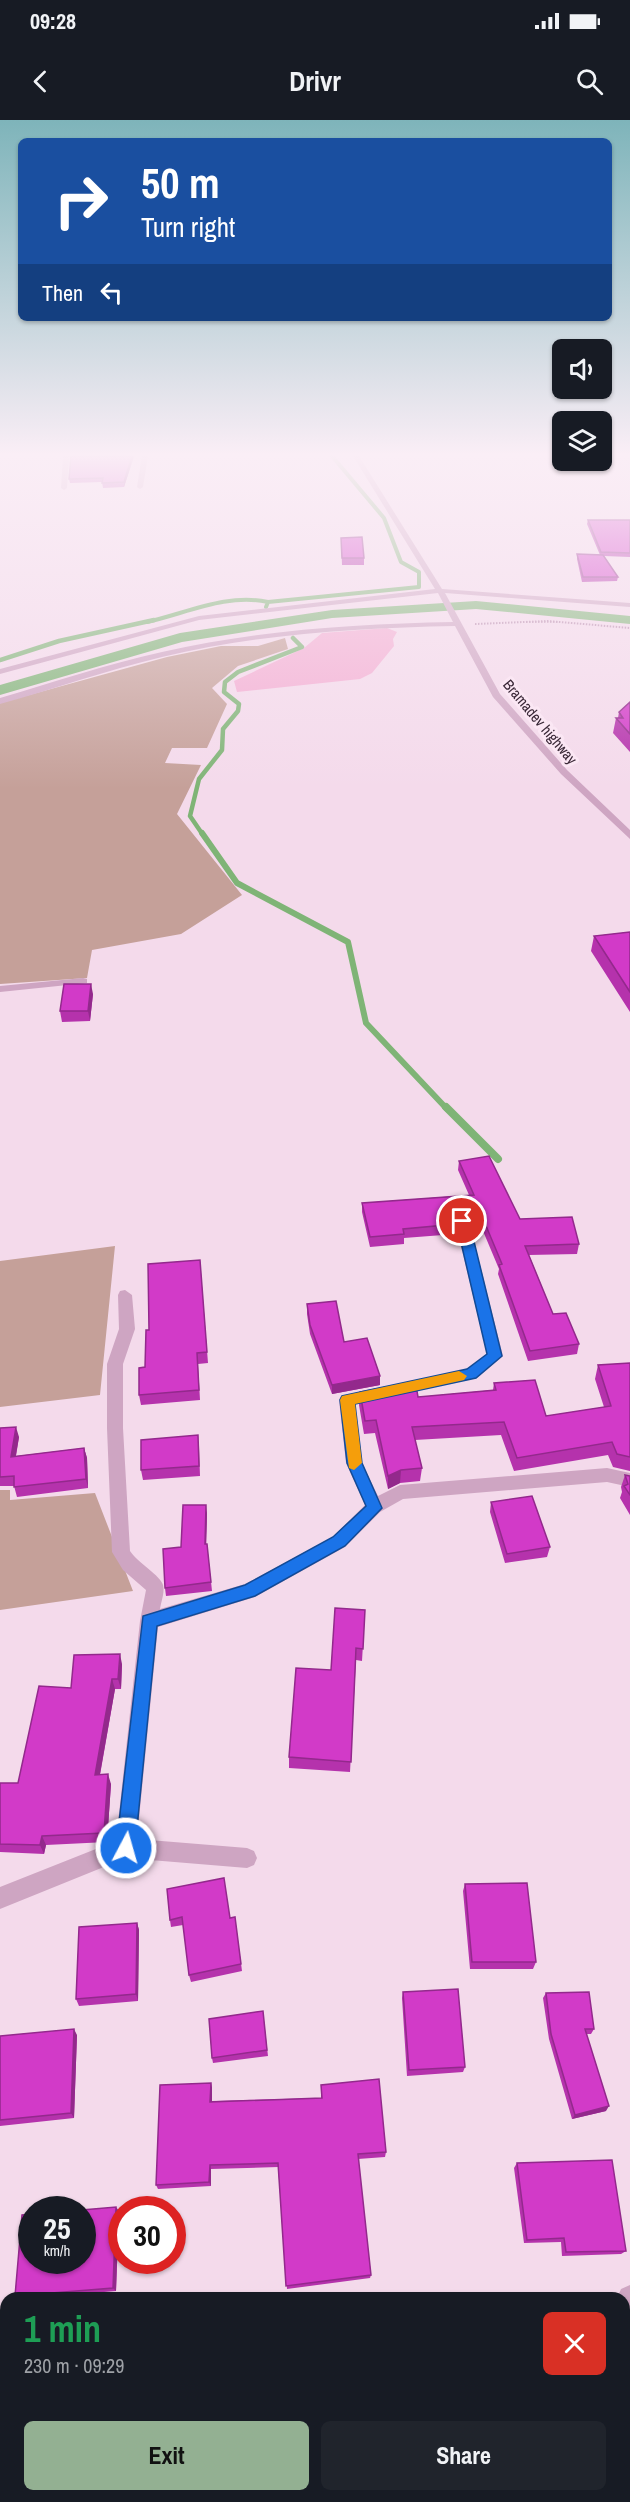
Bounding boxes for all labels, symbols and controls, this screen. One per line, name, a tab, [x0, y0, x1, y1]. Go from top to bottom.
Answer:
text: 09:28	[30, 6, 76, 36]
text: Drivr	[289, 63, 341, 99]
icon: back	[24, 65, 57, 98]
icon: search	[573, 65, 606, 98]
text: 50 m	[141, 155, 220, 211]
icon: right	[42, 162, 120, 240]
text: Turn right	[141, 209, 235, 245]
icon: left	[95, 276, 128, 309]
text: Then	[42, 278, 83, 308]
map controls	[552, 339, 612, 471]
button: sound	[552, 339, 612, 399]
button: layers	[552, 411, 612, 471]
street label: Bramadev highway	[498, 675, 583, 769]
pin	[436, 1195, 487, 1246]
icon: arrive	[445, 1204, 478, 1237]
position arrow	[94, 1816, 158, 1880]
speed limit sign: 30	[108, 2196, 186, 2274]
text: 25	[43, 2208, 71, 2248]
text: km/h	[44, 2240, 70, 2261]
text: 1 min	[24, 2305, 101, 2353]
button: close	[543, 2312, 606, 2375]
text: 230 m · 09:29	[24, 2352, 124, 2379]
button: Exit	[24, 2421, 309, 2490]
button: Share	[321, 2421, 606, 2490]

